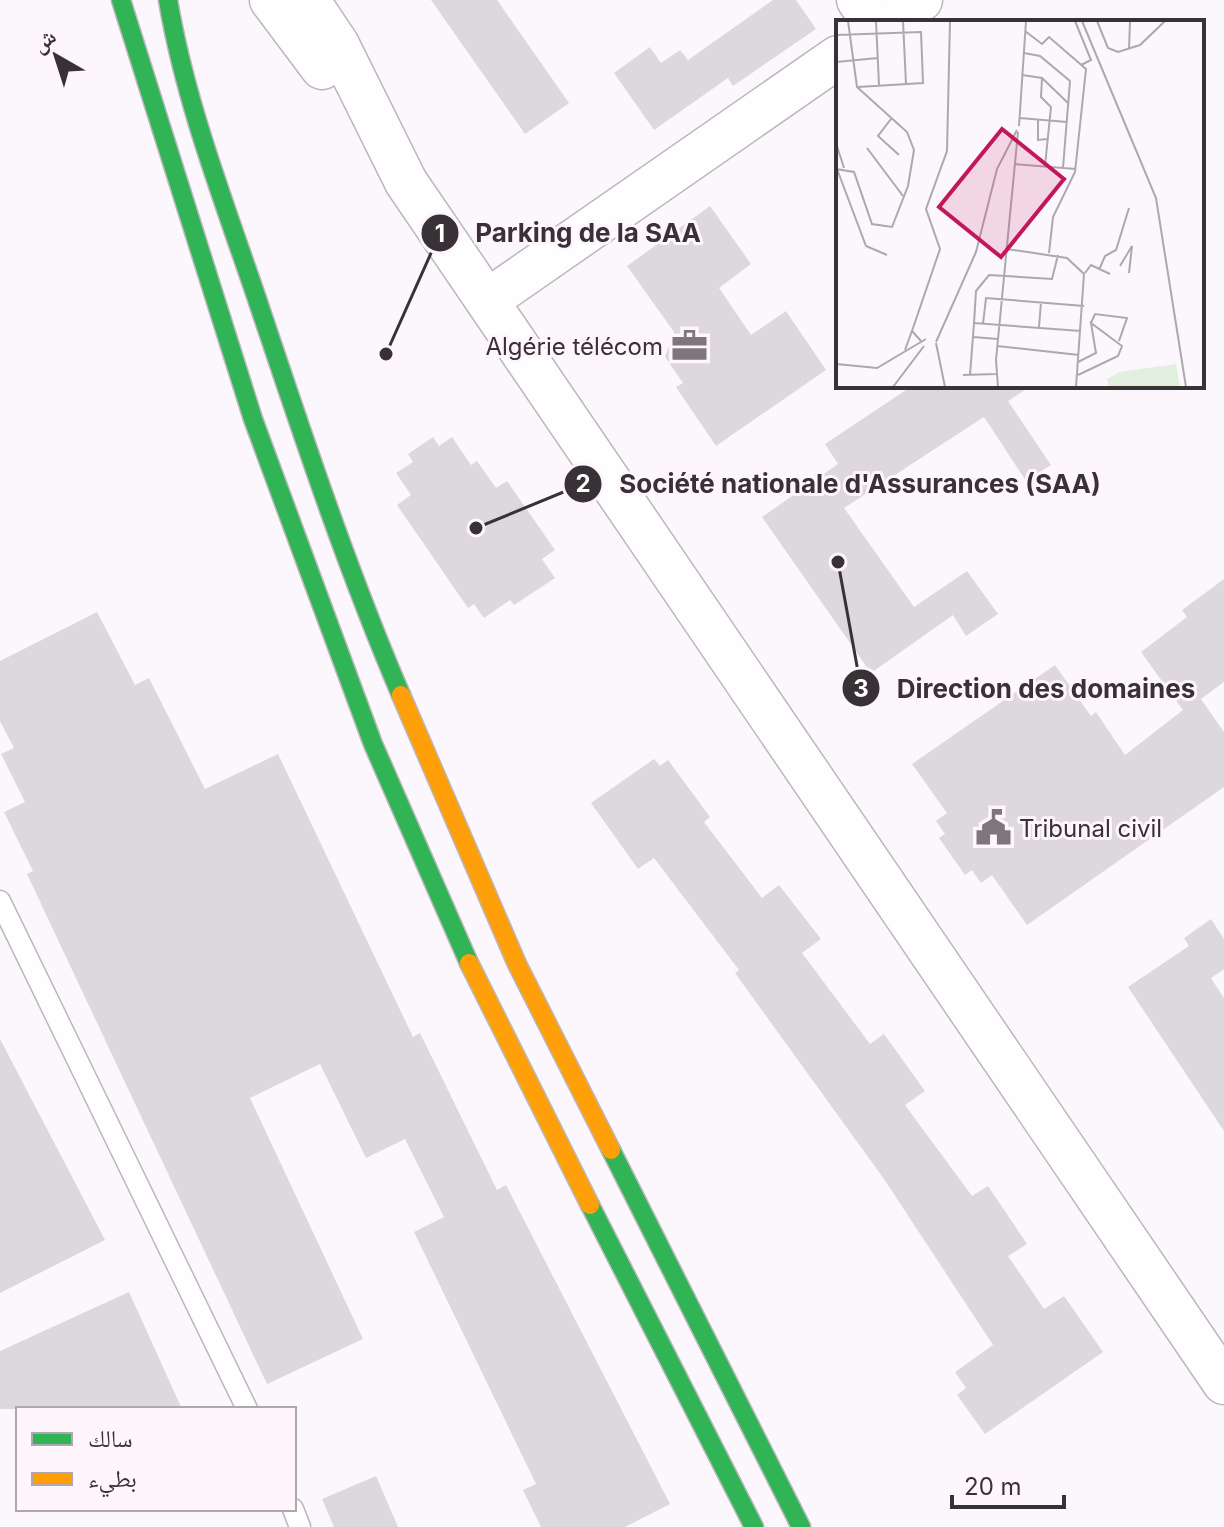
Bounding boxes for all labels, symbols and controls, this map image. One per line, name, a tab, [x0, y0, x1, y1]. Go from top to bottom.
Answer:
north arrow	[16, 16, 96, 96]
inset map	[836, 20, 1204, 388]
text: ش	[26, 23, 61, 59]
callout: Parking de la SAA	[420, 208, 717, 258]
text: Parking de la SAA	[475, 217, 701, 248]
text: 1	[435, 219, 445, 248]
office icon: Algérie télécom	[670, 327, 708, 365]
place label: Algérie télécom	[485, 332, 663, 361]
callout: Société nationale d'Assurances (SAA)	[563, 459, 1117, 509]
text: Société nationale d'Assurances (SAA)	[619, 468, 1101, 499]
text: 2	[575, 469, 591, 498]
callout: Direction des domaines	[841, 663, 1211, 713]
text: Direction des domaines	[897, 673, 1195, 704]
text: 3	[853, 674, 869, 703]
public building icon: Tribunal civil	[974, 809, 1012, 847]
place label: Tribunal civil	[1019, 814, 1162, 843]
legend	[16, 1407, 296, 1511]
text: سالك	[88, 1424, 133, 1453]
scale bar	[952, 1459, 1064, 1509]
text: بطيء	[88, 1464, 137, 1498]
text: 20 m	[964, 1472, 1022, 1501]

